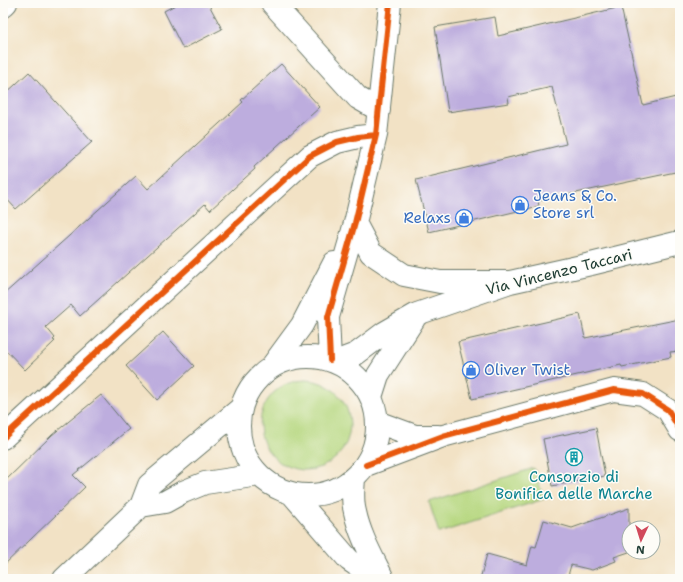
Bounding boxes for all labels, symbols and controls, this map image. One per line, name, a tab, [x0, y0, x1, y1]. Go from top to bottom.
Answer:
place label: Jeans & Co. Store srl	[533, 186, 617, 223]
shop icon: Jeans & Co. Store srl	[510, 195, 530, 215]
place label: Relaxs	[404, 208, 451, 228]
shop icon: Relaxs	[454, 208, 474, 228]
street label: Via Vincenzo Taccari	[484, 244, 634, 300]
shop icon: Oliver Twist	[461, 360, 481, 380]
place label: Oliver Twist	[484, 360, 570, 380]
building icon: Consorzio di Bonifica delle Marche	[564, 447, 584, 467]
place label: Consorzio di Bonifica delle Marche	[495, 467, 653, 504]
north arrow	[621, 520, 661, 560]
text: N	[635, 542, 645, 557]

